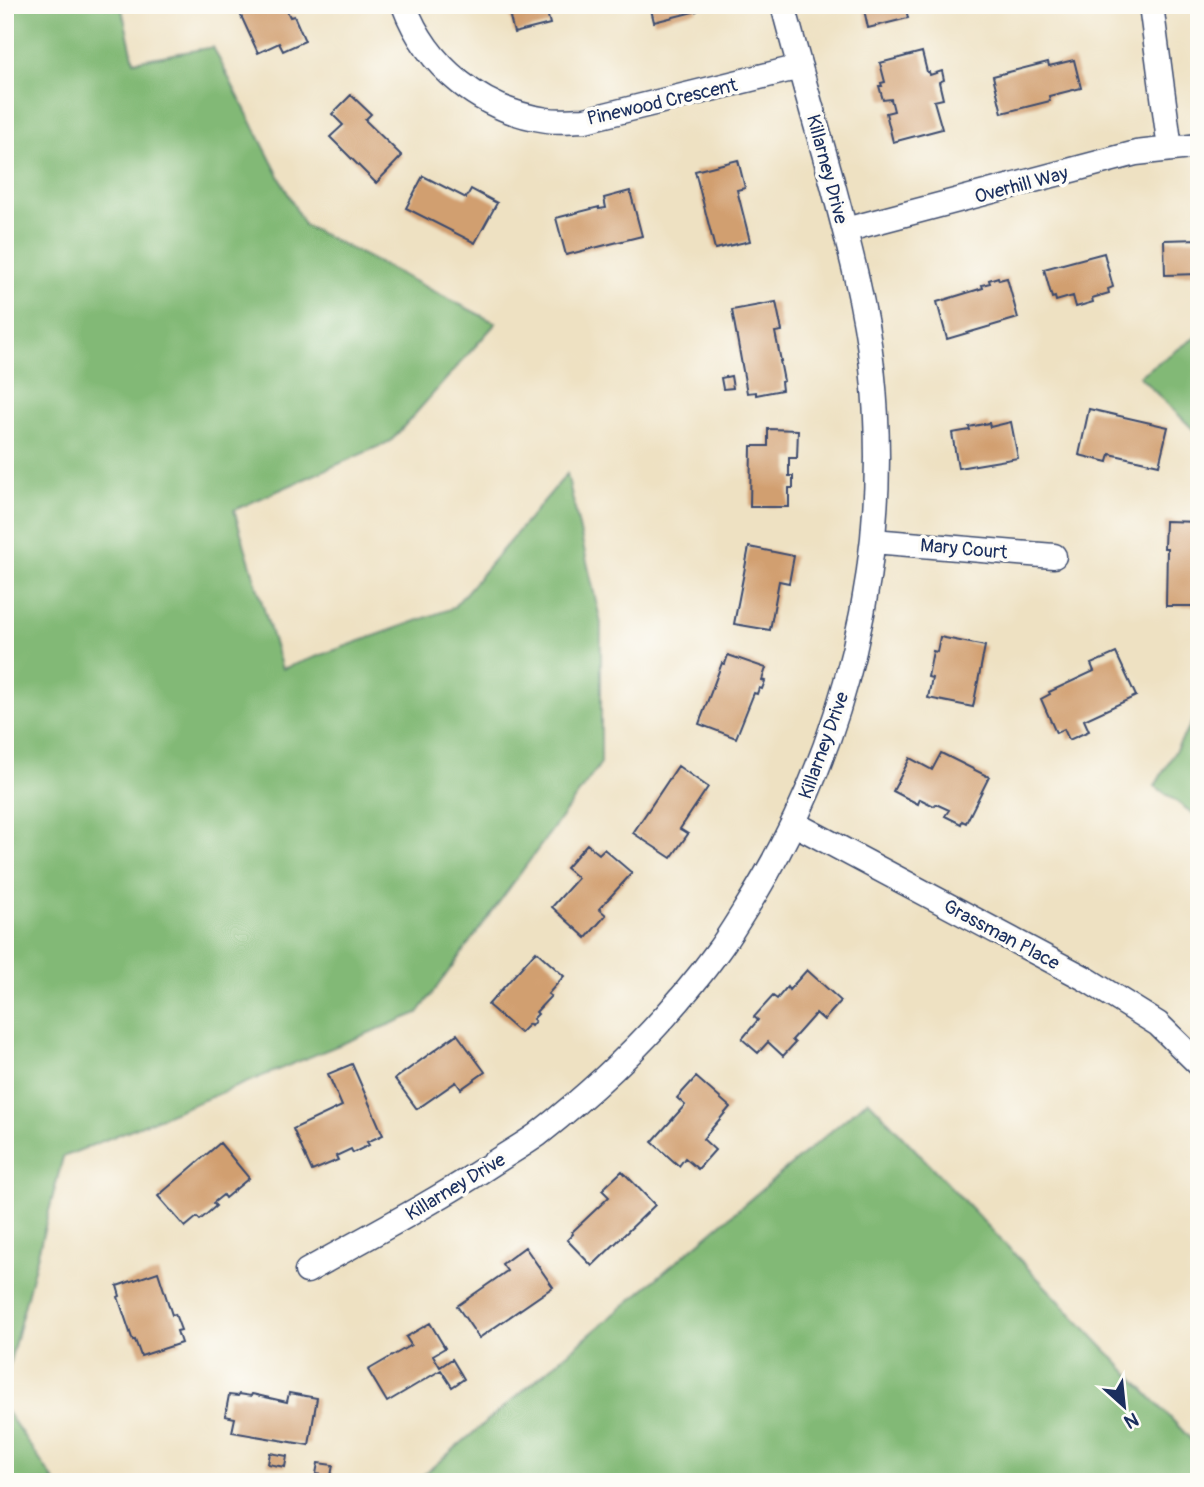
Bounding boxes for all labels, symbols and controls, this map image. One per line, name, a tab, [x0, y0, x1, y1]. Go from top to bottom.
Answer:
street label: Pinewood Crescent	[585, 73, 740, 131]
street label: Killarney Drive	[801, 112, 853, 227]
street label: Overhill Way	[972, 161, 1071, 209]
street label: Mary Court	[919, 533, 1009, 565]
street label: Killarney Drive	[793, 688, 855, 802]
street label: Grassman Place	[939, 894, 1064, 976]
street label: Killarney Drive	[401, 1147, 510, 1226]
north arrow	[1088, 1372, 1158, 1442]
text: N	[1120, 1407, 1142, 1434]

